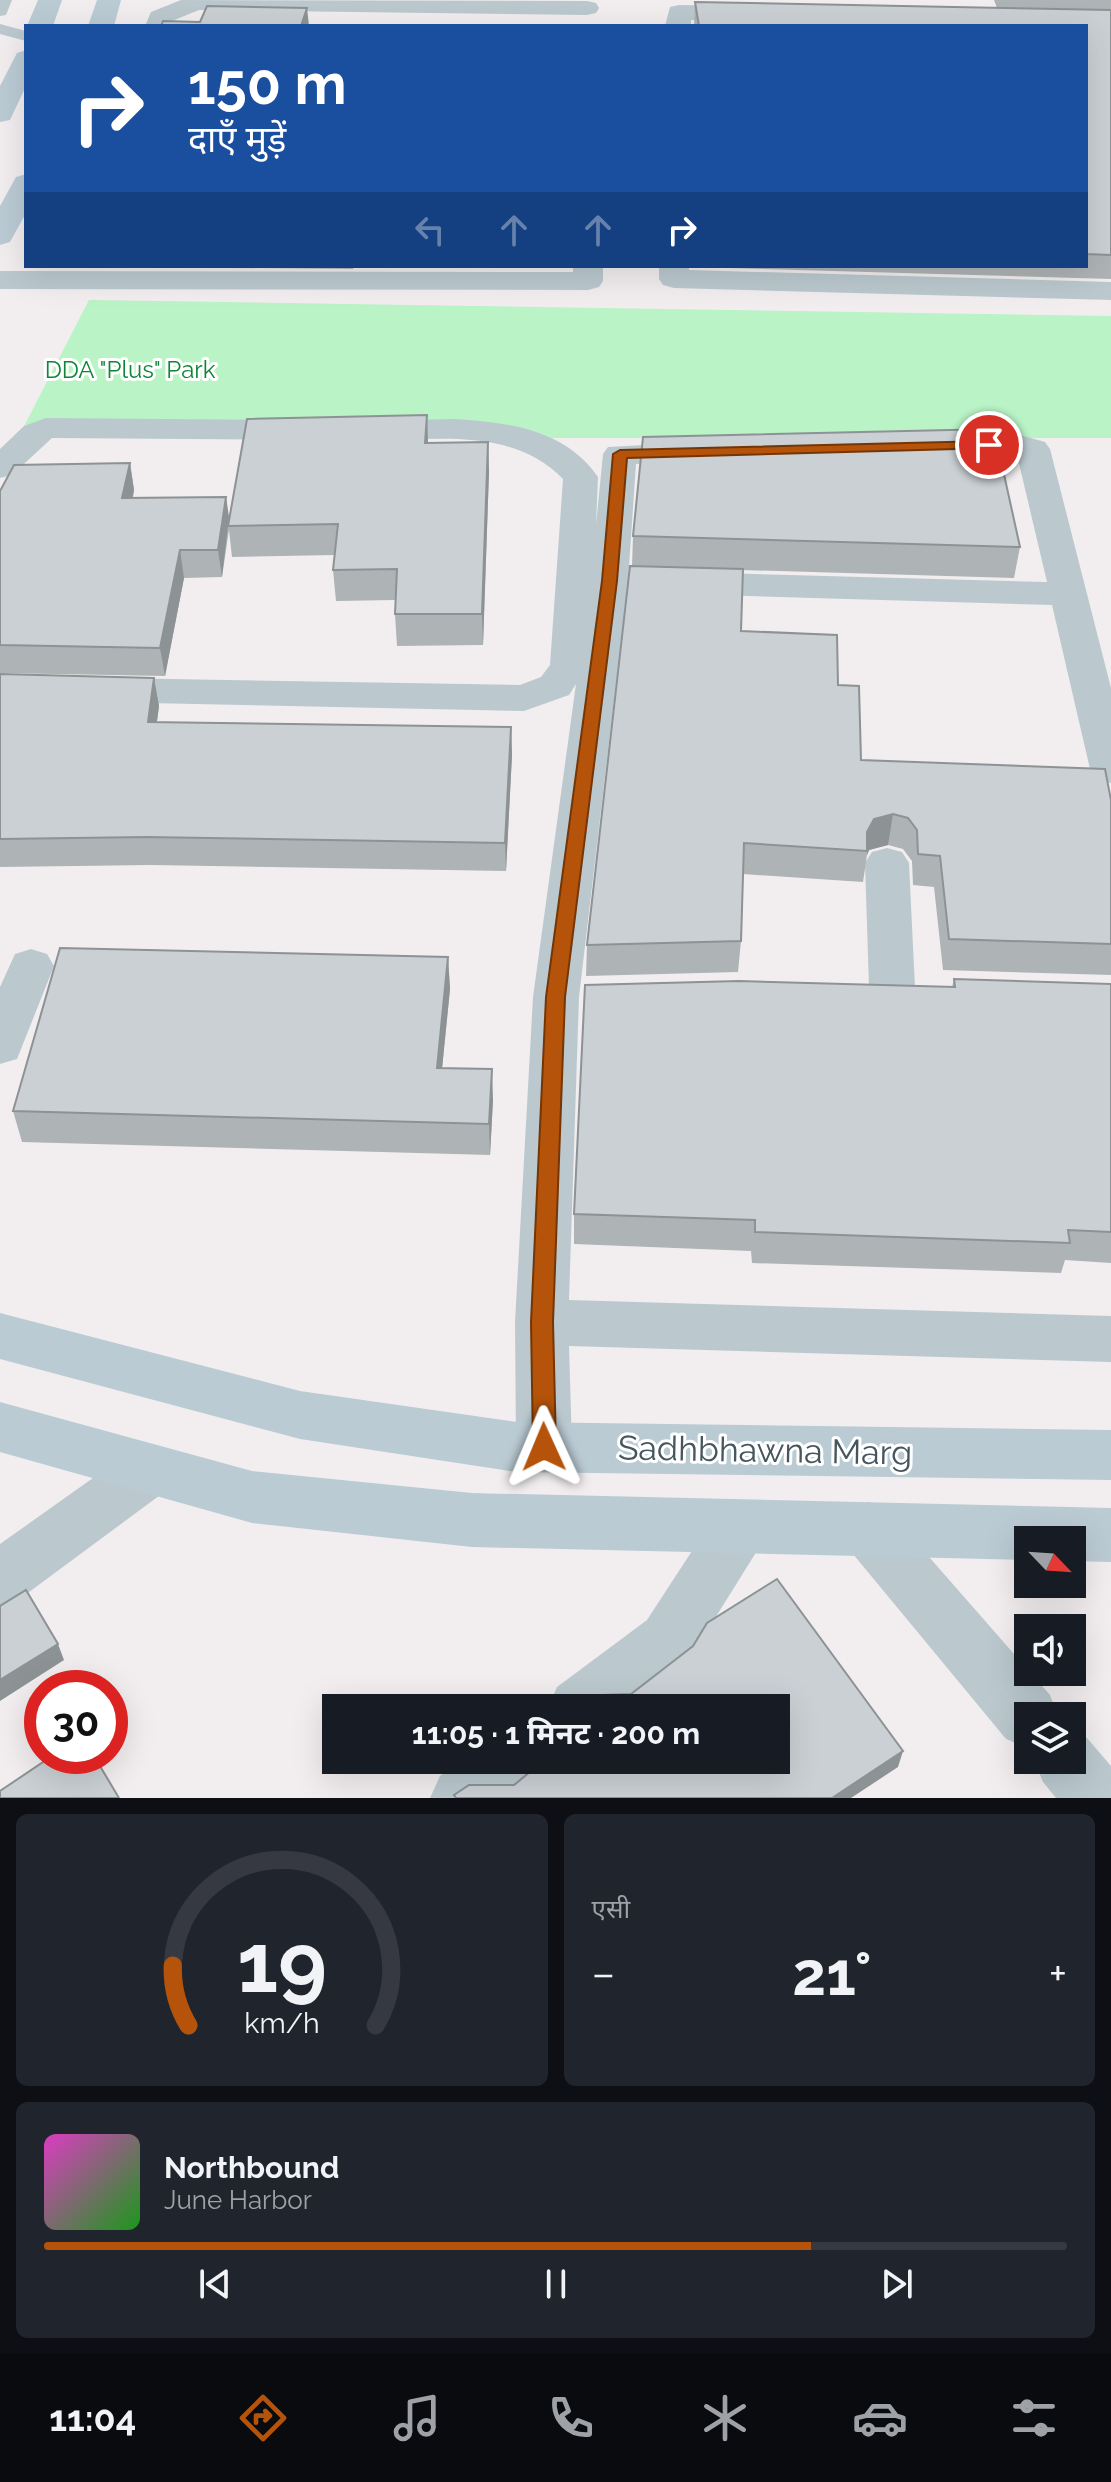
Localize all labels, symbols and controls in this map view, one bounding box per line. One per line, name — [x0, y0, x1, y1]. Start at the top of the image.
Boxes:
text: 150 m — [188, 51, 347, 117]
icon: right — [56, 56, 160, 160]
text: दाएँ मुड़ें — [188, 118, 286, 160]
icon: left — [408, 208, 452, 252]
icon: ahead — [492, 208, 536, 252]
icon: ahead — [576, 208, 620, 252]
icon: right — [660, 208, 704, 252]
park label: DDA "Plus" Park — [45, 355, 216, 384]
pin — [955, 411, 1023, 479]
icon: arrive — [967, 423, 1011, 467]
position arrow — [502, 1405, 586, 1489]
street label: Sadhbhawna Marg — [618, 1427, 912, 1473]
north arrow — [1014, 1526, 1086, 1598]
map controls — [1014, 1526, 1086, 1774]
button: sound — [1014, 1614, 1086, 1686]
speed limit sign: 30 — [24, 1670, 128, 1774]
button: layers — [1014, 1702, 1086, 1774]
text: 11:05 · 1 मिनट · 200 m — [412, 1716, 700, 1751]
text: एसी — [592, 1894, 630, 1924]
text: 19 — [237, 1914, 327, 2011]
text: 21° — [792, 1939, 872, 2009]
text: − — [592, 1948, 615, 1999]
text: + — [1049, 1948, 1067, 1999]
text: km/h — [244, 2006, 319, 2040]
text: Northbound — [164, 2150, 339, 2185]
text: June Harbor — [164, 2185, 312, 2215]
icon: previous — [193, 2262, 237, 2306]
icon: pause — [534, 2262, 578, 2306]
icon: next — [875, 2262, 919, 2306]
icon: directions — [235, 2390, 291, 2446]
icon: music — [389, 2390, 445, 2446]
icon: phone — [543, 2390, 599, 2446]
icon: climate — [697, 2390, 753, 2446]
icon: car — [852, 2390, 908, 2446]
icon: filters — [1006, 2390, 1062, 2446]
text: 11:04 — [49, 2397, 136, 2439]

